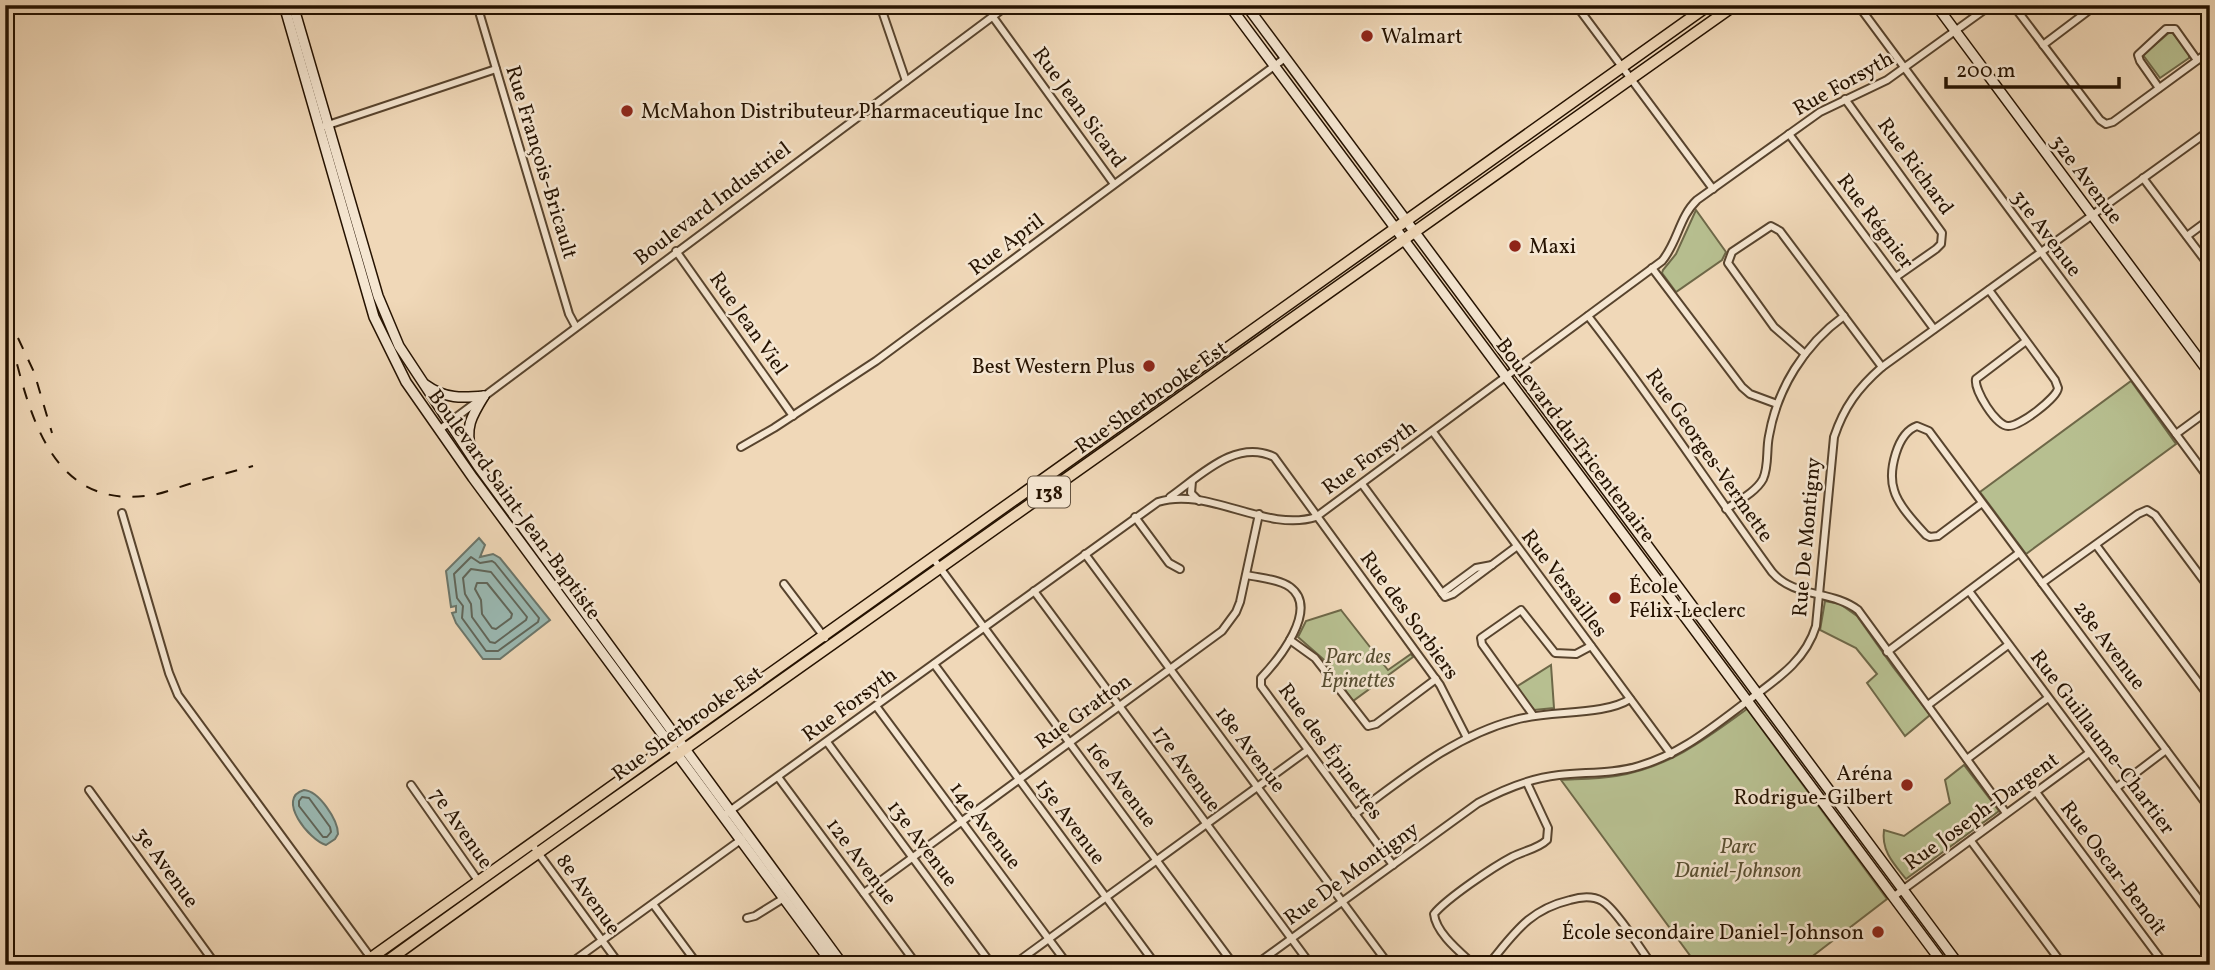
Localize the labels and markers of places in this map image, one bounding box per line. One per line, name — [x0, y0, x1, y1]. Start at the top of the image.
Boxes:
place label: Walmart — [1381, 23, 1463, 52]
marker: Walmart — [1359, 28, 1375, 44]
place label: McMahon Distributeur Pharmaceutique Inc — [641, 98, 1043, 127]
marker: McMahon Distributeur Pharmaceutique Inc — [619, 103, 635, 119]
place label: Maxi — [1529, 233, 1576, 262]
marker: Maxi — [1507, 238, 1523, 254]
place label: Best Western Plus — [972, 353, 1135, 382]
marker: Best Western Plus — [1141, 358, 1157, 374]
place label: École Félix-Leclerc — [1629, 573, 1746, 626]
marker: École Félix-Leclerc — [1607, 590, 1623, 606]
place label: Aréna Rodrigue-Gilbert — [1734, 760, 1893, 813]
marker: Aréna Rodrigue-Gilbert — [1899, 777, 1915, 793]
place label: École secondaire Daniel-Johnson — [1562, 919, 1864, 948]
marker: École secondaire Daniel-Johnson — [1870, 924, 1886, 940]

